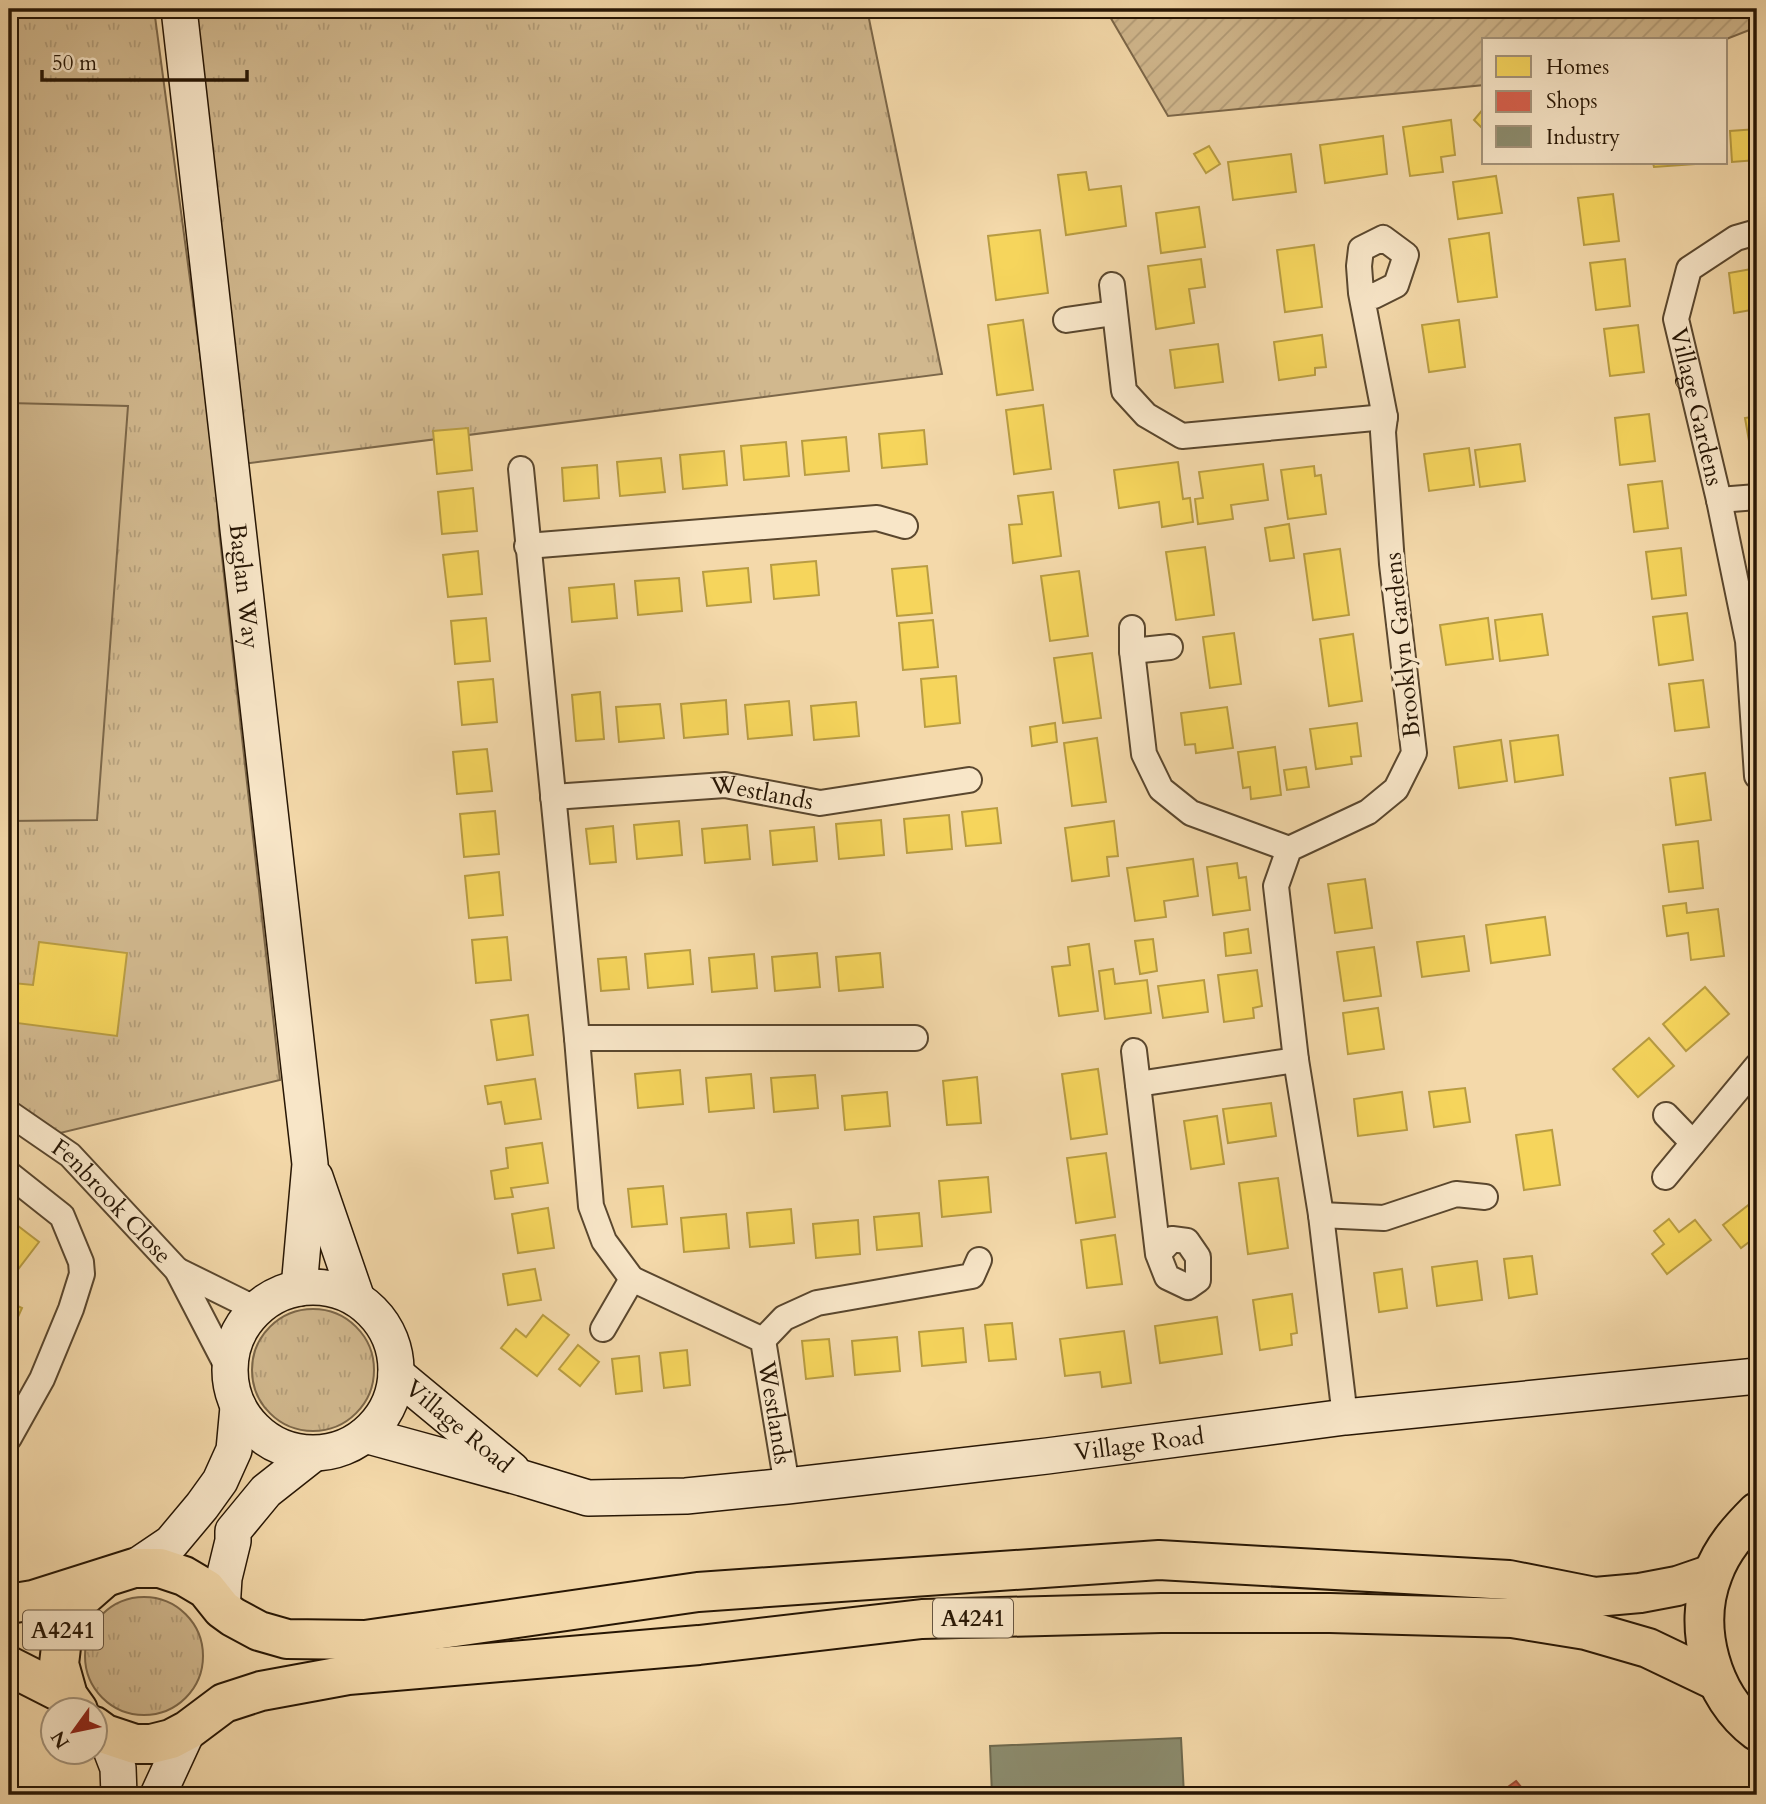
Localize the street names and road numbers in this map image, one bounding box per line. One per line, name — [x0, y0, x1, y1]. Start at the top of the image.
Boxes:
street label: Village Gardens — [1662, 325, 1731, 489]
street label: Baglan Way — [220, 522, 268, 651]
street label: Brooklyn Gardens — [1376, 551, 1429, 739]
street label: Westlands — [709, 768, 816, 818]
street label: Fenbrook Close — [45, 1131, 179, 1271]
street label: Westlands — [750, 1358, 799, 1467]
street label: Village Road — [398, 1372, 520, 1481]
street label: Village Road — [1072, 1420, 1206, 1469]
road number: A4241 — [933, 1598, 1013, 1638]
road number: A4241 — [23, 1610, 103, 1650]

